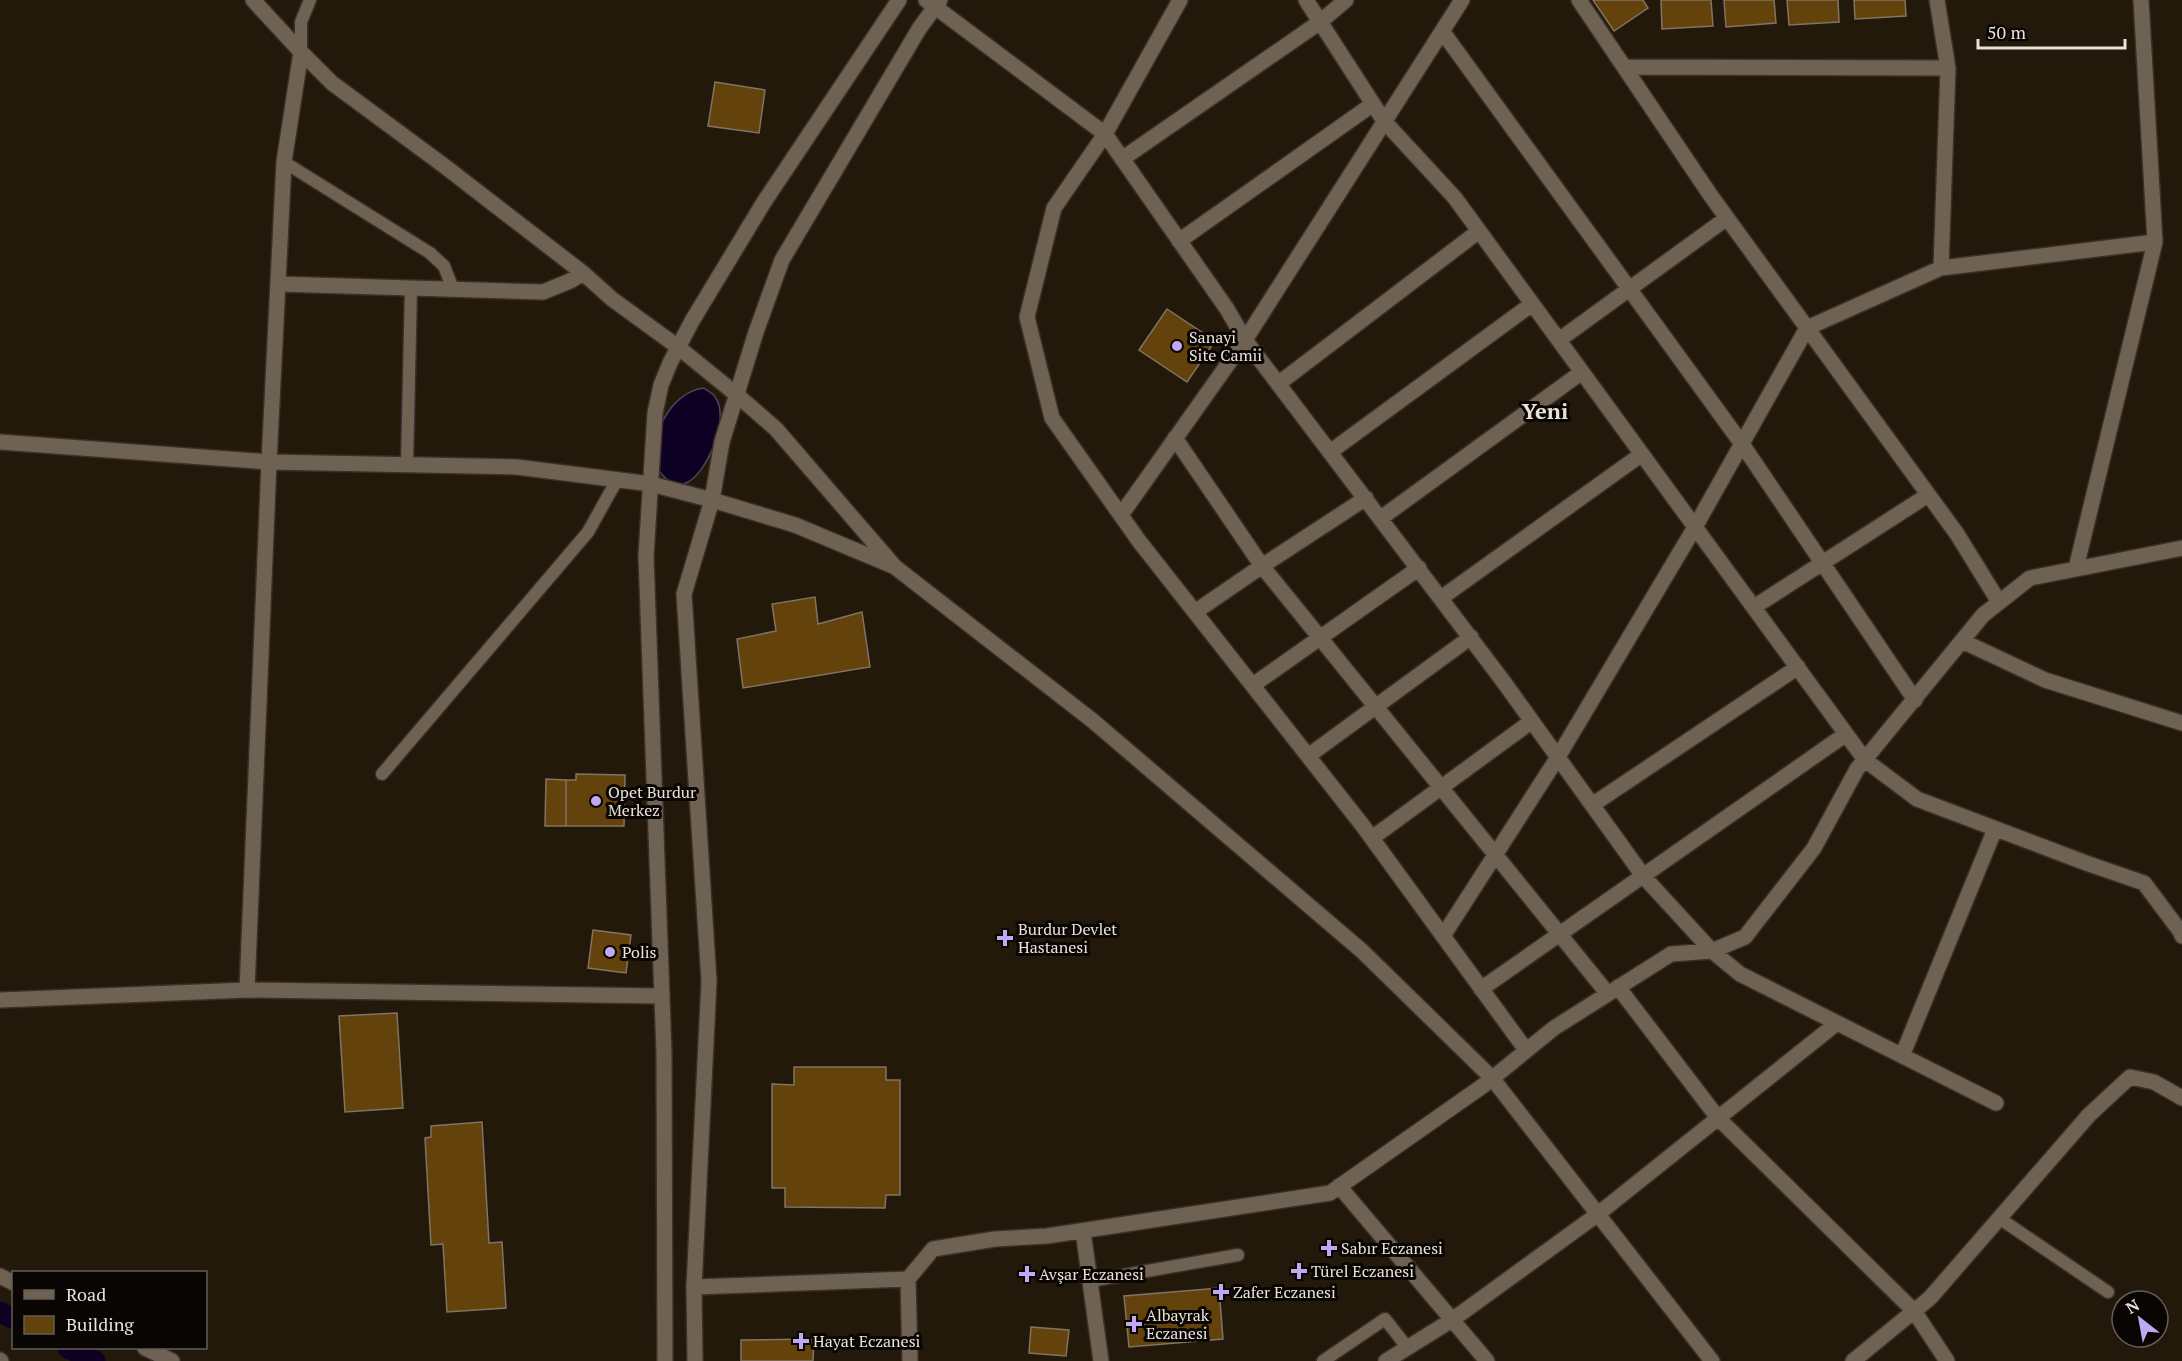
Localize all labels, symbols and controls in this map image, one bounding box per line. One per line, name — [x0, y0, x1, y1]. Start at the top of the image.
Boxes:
scale bar — [1978, 12, 2125, 50]
text: 50 m — [1987, 20, 2027, 44]
place label: Sanayi Site Camii — [1189, 326, 1262, 366]
marker: Sanayi Site Camii — [1170, 339, 1184, 353]
district label: Yeni — [1522, 396, 1568, 425]
place label: Opet Burdur Merkez — [608, 781, 697, 821]
marker: Opet Burdur Merkez — [589, 794, 603, 808]
place label: Burdur Devlet Hastanesi — [1018, 918, 1117, 958]
marker: Burdur Devlet Hastanesi — [996, 929, 1014, 947]
place label: Polis — [622, 941, 657, 963]
marker: Polis — [603, 945, 617, 959]
place label: Sabır Eczanesi — [1341, 1237, 1443, 1259]
marker: Sabır Eczanesi — [1322, 1241, 1336, 1255]
place label: Türel Eczanesi — [1311, 1260, 1414, 1282]
place label: Avşar Eczanesi — [1039, 1263, 1144, 1285]
marker: Türel Eczanesi — [1292, 1264, 1306, 1278]
marker: Avşar Eczanesi — [1020, 1267, 1034, 1281]
legend — [12, 1271, 207, 1349]
place label: Zafer Eczanesi — [1233, 1281, 1336, 1303]
text: Road — [66, 1282, 106, 1306]
marker: Zafer Eczanesi — [1214, 1285, 1228, 1299]
north arrow — [2110, 1289, 2170, 1349]
text: N — [2121, 1294, 2143, 1319]
place label: Albayrak Eczanesi — [1146, 1304, 1210, 1344]
text: Building — [66, 1312, 134, 1336]
marker: Albayrak Eczanesi — [1127, 1317, 1141, 1331]
place label: Hayat Eczanesi — [813, 1330, 921, 1352]
marker: Hayat Eczanesi — [794, 1334, 808, 1348]

